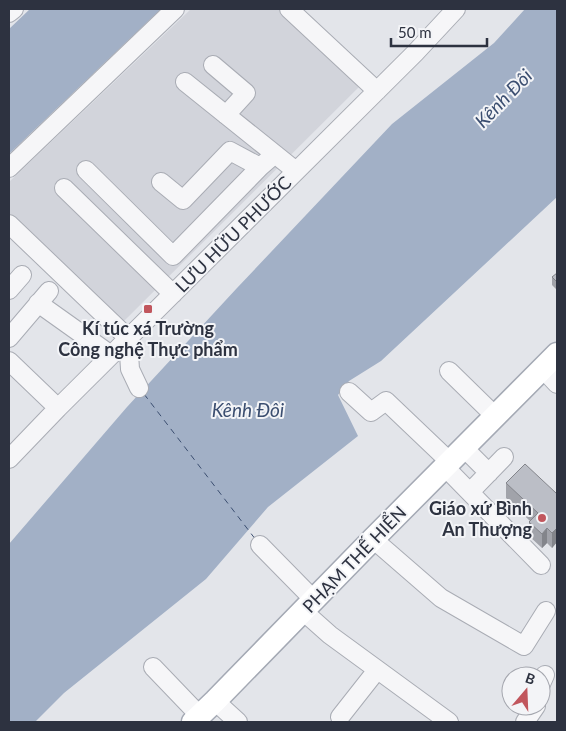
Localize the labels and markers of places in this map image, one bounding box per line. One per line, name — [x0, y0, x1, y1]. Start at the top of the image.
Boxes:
marker: Kí túc xá Trường Công nghệ Thực phẩm — [142, 303, 154, 315]
place label: Kí túc xá Trường Công nghệ Thực phẩm — [58, 317, 238, 360]
place label: Giáo xứ Bình An Thượng — [429, 497, 532, 540]
marker: Giáo xứ Bình An Thượng — [536, 512, 548, 524]

